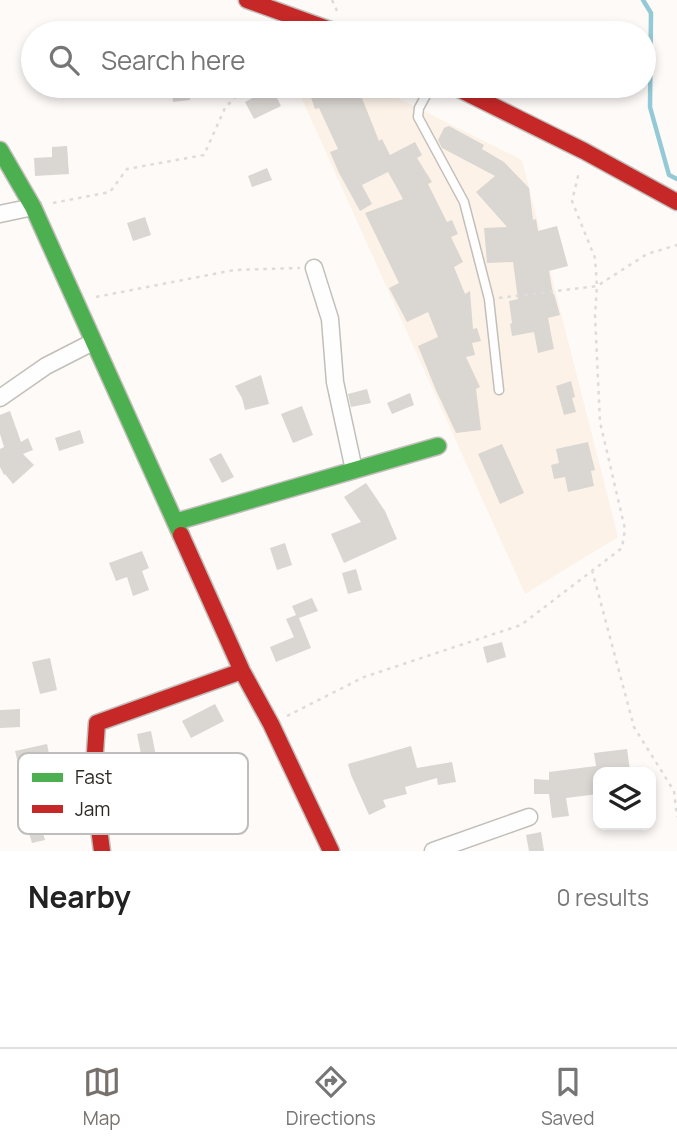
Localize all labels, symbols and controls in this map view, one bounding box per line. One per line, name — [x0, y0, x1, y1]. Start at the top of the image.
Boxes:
search box — [21, 21, 656, 98]
icon: search — [45, 41, 83, 79]
text: Search here — [101, 42, 246, 78]
legend — [18, 753, 248, 834]
text: Fast — [75, 764, 112, 790]
map controls — [593, 767, 656, 830]
button: layers — [593, 767, 656, 830]
text: Jam — [75, 796, 110, 822]
text: Nearby — [28, 876, 131, 917]
text: 0 results — [556, 881, 649, 913]
tab: Map — [83, 1063, 121, 1131]
tab: Directions — [286, 1063, 376, 1131]
tab: Saved — [541, 1063, 594, 1131]

